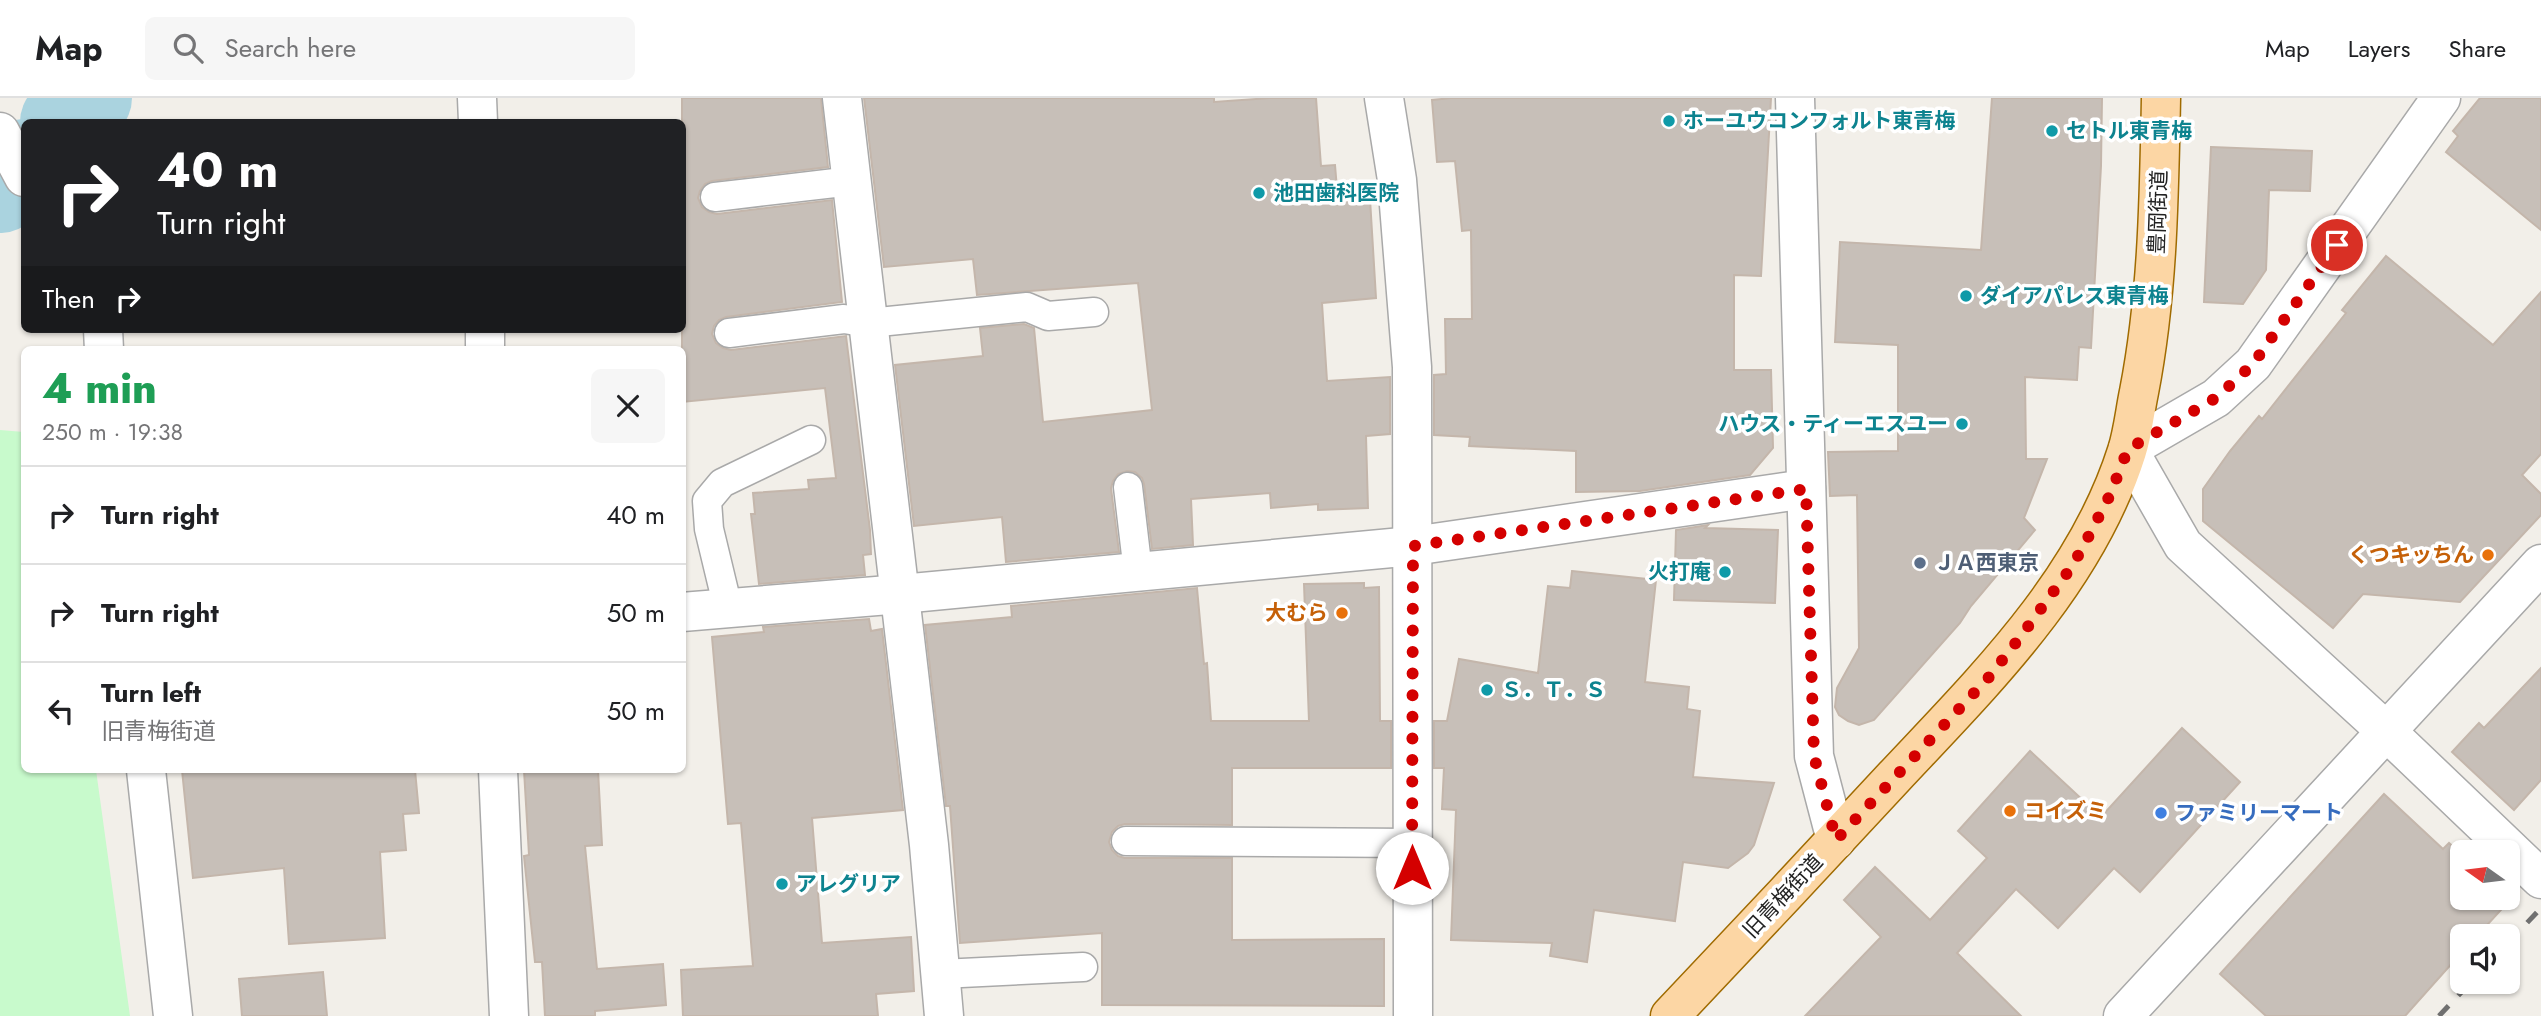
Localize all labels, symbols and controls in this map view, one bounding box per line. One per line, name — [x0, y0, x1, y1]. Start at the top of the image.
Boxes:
search box — [145, 17, 635, 80]
text: Map — [35, 25, 103, 72]
icon: search — [169, 29, 207, 67]
text: Search here — [225, 29, 356, 67]
text: Map — [2265, 31, 2310, 66]
text: Layers — [2348, 31, 2410, 66]
text: Share — [2448, 31, 2506, 66]
place label: ホーユウコンフォルト東青梅 — [1683, 106, 1955, 136]
marker: ホーユウコンフォルト東青梅 — [1661, 113, 1677, 129]
place label: セトル東青梅 — [2066, 116, 2192, 146]
marker: セトル東青梅 — [2044, 123, 2060, 139]
text: 40 m — [157, 135, 279, 205]
icon: right — [42, 147, 133, 238]
street label: 豊岡街道 — [2142, 170, 2174, 254]
place label: 池田歯科医院 — [1273, 178, 1399, 208]
marker: 池田歯科医院 — [1251, 185, 1267, 201]
text: Turn right — [157, 200, 286, 246]
pin — [2307, 215, 2367, 275]
icon: arrive — [2318, 226, 2356, 264]
text: Then — [42, 280, 95, 318]
icon: right — [109, 280, 147, 318]
place label: ダイアパレス東青梅 — [1980, 281, 2169, 311]
marker: ダイアパレス東青梅 — [1958, 288, 1974, 304]
text: 4 min — [42, 358, 157, 419]
button: close — [591, 369, 665, 443]
place label: ハウス・ティーエスユー — [1718, 409, 1948, 439]
text: 250 m · 19:38 — [42, 415, 183, 449]
marker: ハウス・ティーエスユー — [1954, 416, 1970, 432]
icon: right — [42, 496, 80, 534]
text: Turn right — [101, 496, 219, 534]
text: 40 m — [606, 496, 665, 534]
place label: くつキッちん — [2348, 540, 2474, 570]
marker: くつキッちん — [2480, 547, 2496, 563]
place label: ＪＡ西東京 — [1934, 548, 2039, 578]
marker: ＪＡ西東京 — [1912, 555, 1928, 571]
place label: 火打庵 — [1648, 557, 1711, 587]
marker: 火打庵 — [1717, 564, 1733, 580]
icon: right — [42, 594, 80, 632]
text: Turn right — [101, 594, 219, 632]
text: 50 m — [607, 594, 665, 632]
place label: 大むら — [1265, 598, 1328, 628]
marker: 大むら — [1334, 605, 1350, 621]
text: Turn left — [101, 674, 201, 712]
place label: Ｓ．Ｔ．Ｓ — [1501, 675, 1606, 705]
marker: Ｓ．Ｔ．Ｓ — [1479, 682, 1495, 698]
icon: left — [42, 692, 80, 730]
text: 50 m — [607, 692, 665, 730]
text: 旧青梅街道 — [101, 714, 216, 748]
place label: コイズミ — [2024, 796, 2107, 826]
place label: ファミリーマート — [2175, 798, 2343, 828]
marker: コイズミ — [2002, 803, 2018, 819]
marker: ファミリーマート — [2153, 805, 2169, 821]
position arrow — [1375, 831, 1449, 905]
north arrow — [2450, 840, 2520, 910]
map controls — [2450, 840, 2520, 994]
street label: 旧青梅街道 — [1736, 847, 1830, 945]
place label: アレグリア — [796, 869, 901, 899]
marker: アレグリア — [774, 876, 790, 892]
button: sound — [2450, 924, 2520, 994]

